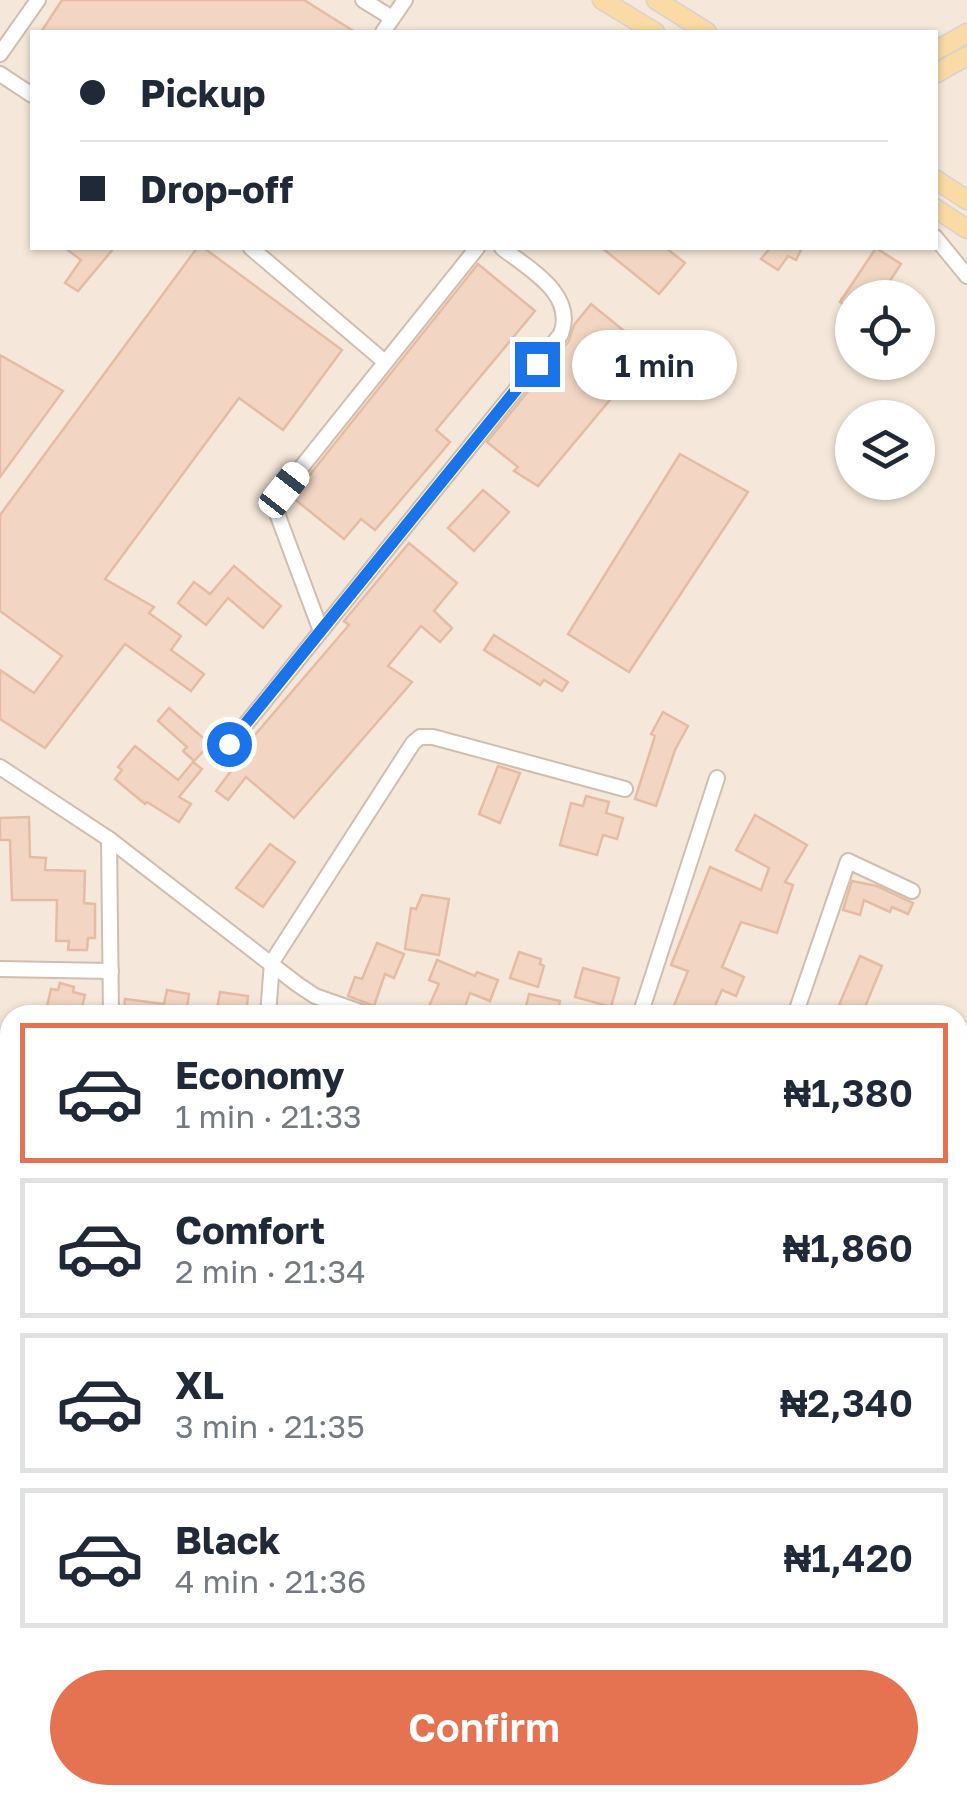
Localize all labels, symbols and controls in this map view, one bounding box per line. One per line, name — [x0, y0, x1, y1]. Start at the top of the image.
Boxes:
text: Pickup — [140, 70, 266, 115]
text: Drop-off — [140, 166, 293, 211]
map controls — [835, 280, 935, 500]
button: locate — [835, 280, 935, 380]
callout: 1 min — [572, 329, 737, 399]
route end — [515, 342, 560, 387]
text: 1 min — [614, 346, 695, 384]
button: layers — [835, 400, 935, 500]
car — [254, 457, 314, 523]
route start — [207, 722, 252, 767]
icon: car — [55, 1048, 145, 1138]
text: Economy — [175, 1052, 344, 1097]
text: ₦1,380 — [783, 1070, 913, 1115]
text: 1 min · 21:33 — [175, 1097, 362, 1135]
icon: car — [55, 1203, 145, 1293]
text: Comfort — [175, 1207, 325, 1252]
text: ₦1,860 — [783, 1225, 913, 1270]
text: 2 min · 21:34 — [175, 1252, 366, 1290]
icon: car — [55, 1358, 145, 1448]
text: XL — [175, 1362, 224, 1407]
text: ₦2,340 — [780, 1380, 913, 1425]
text: 3 min · 21:35 — [175, 1407, 365, 1445]
icon: car — [55, 1513, 145, 1603]
text: Black — [175, 1517, 280, 1562]
text: ₦1,420 — [784, 1535, 913, 1580]
text: 4 min · 21:36 — [175, 1562, 366, 1600]
button: Confirm — [50, 1670, 918, 1785]

